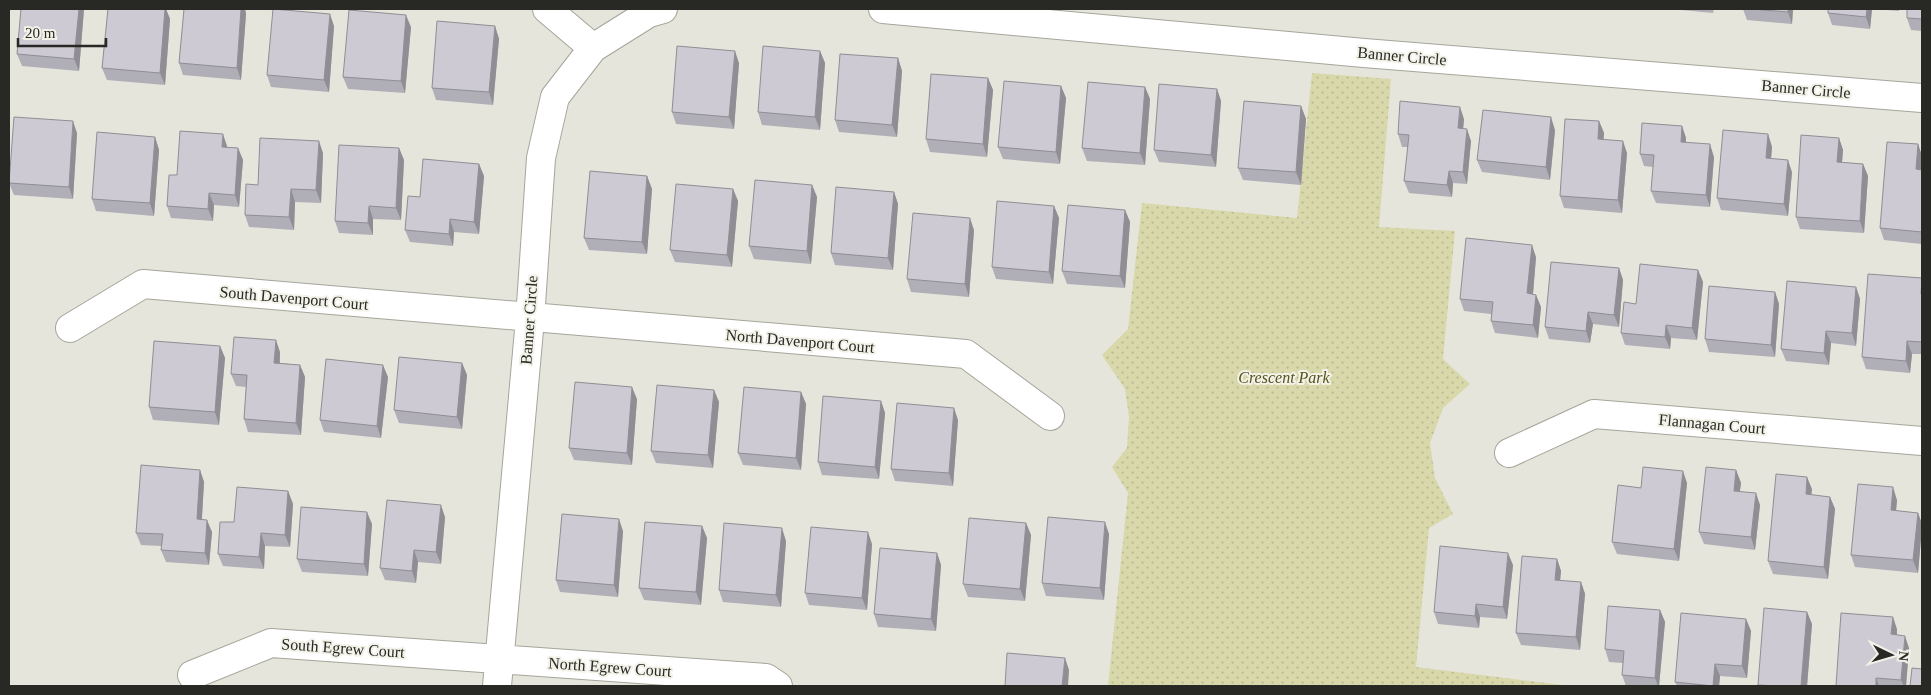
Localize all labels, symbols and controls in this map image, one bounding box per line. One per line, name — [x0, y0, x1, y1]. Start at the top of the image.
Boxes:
scale bar — [18, 15, 105, 47]
text: 20 m — [25, 25, 56, 41]
street label: Banner Circle — [1357, 44, 1447, 68]
street label: Banner Circle — [1761, 77, 1851, 101]
street label: Banner Circle — [517, 275, 541, 365]
street label: South Davenport Court — [219, 283, 370, 314]
street label: North Davenport Court — [725, 326, 876, 357]
park label: Crescent Park — [1238, 369, 1331, 386]
street label: Flannagan Court — [1658, 411, 1767, 438]
north arrow — [1866, 630, 1916, 680]
street label: South Egrew Court — [281, 635, 406, 662]
text: N — [1896, 650, 1911, 662]
street label: North Egrew Court — [548, 654, 673, 681]

